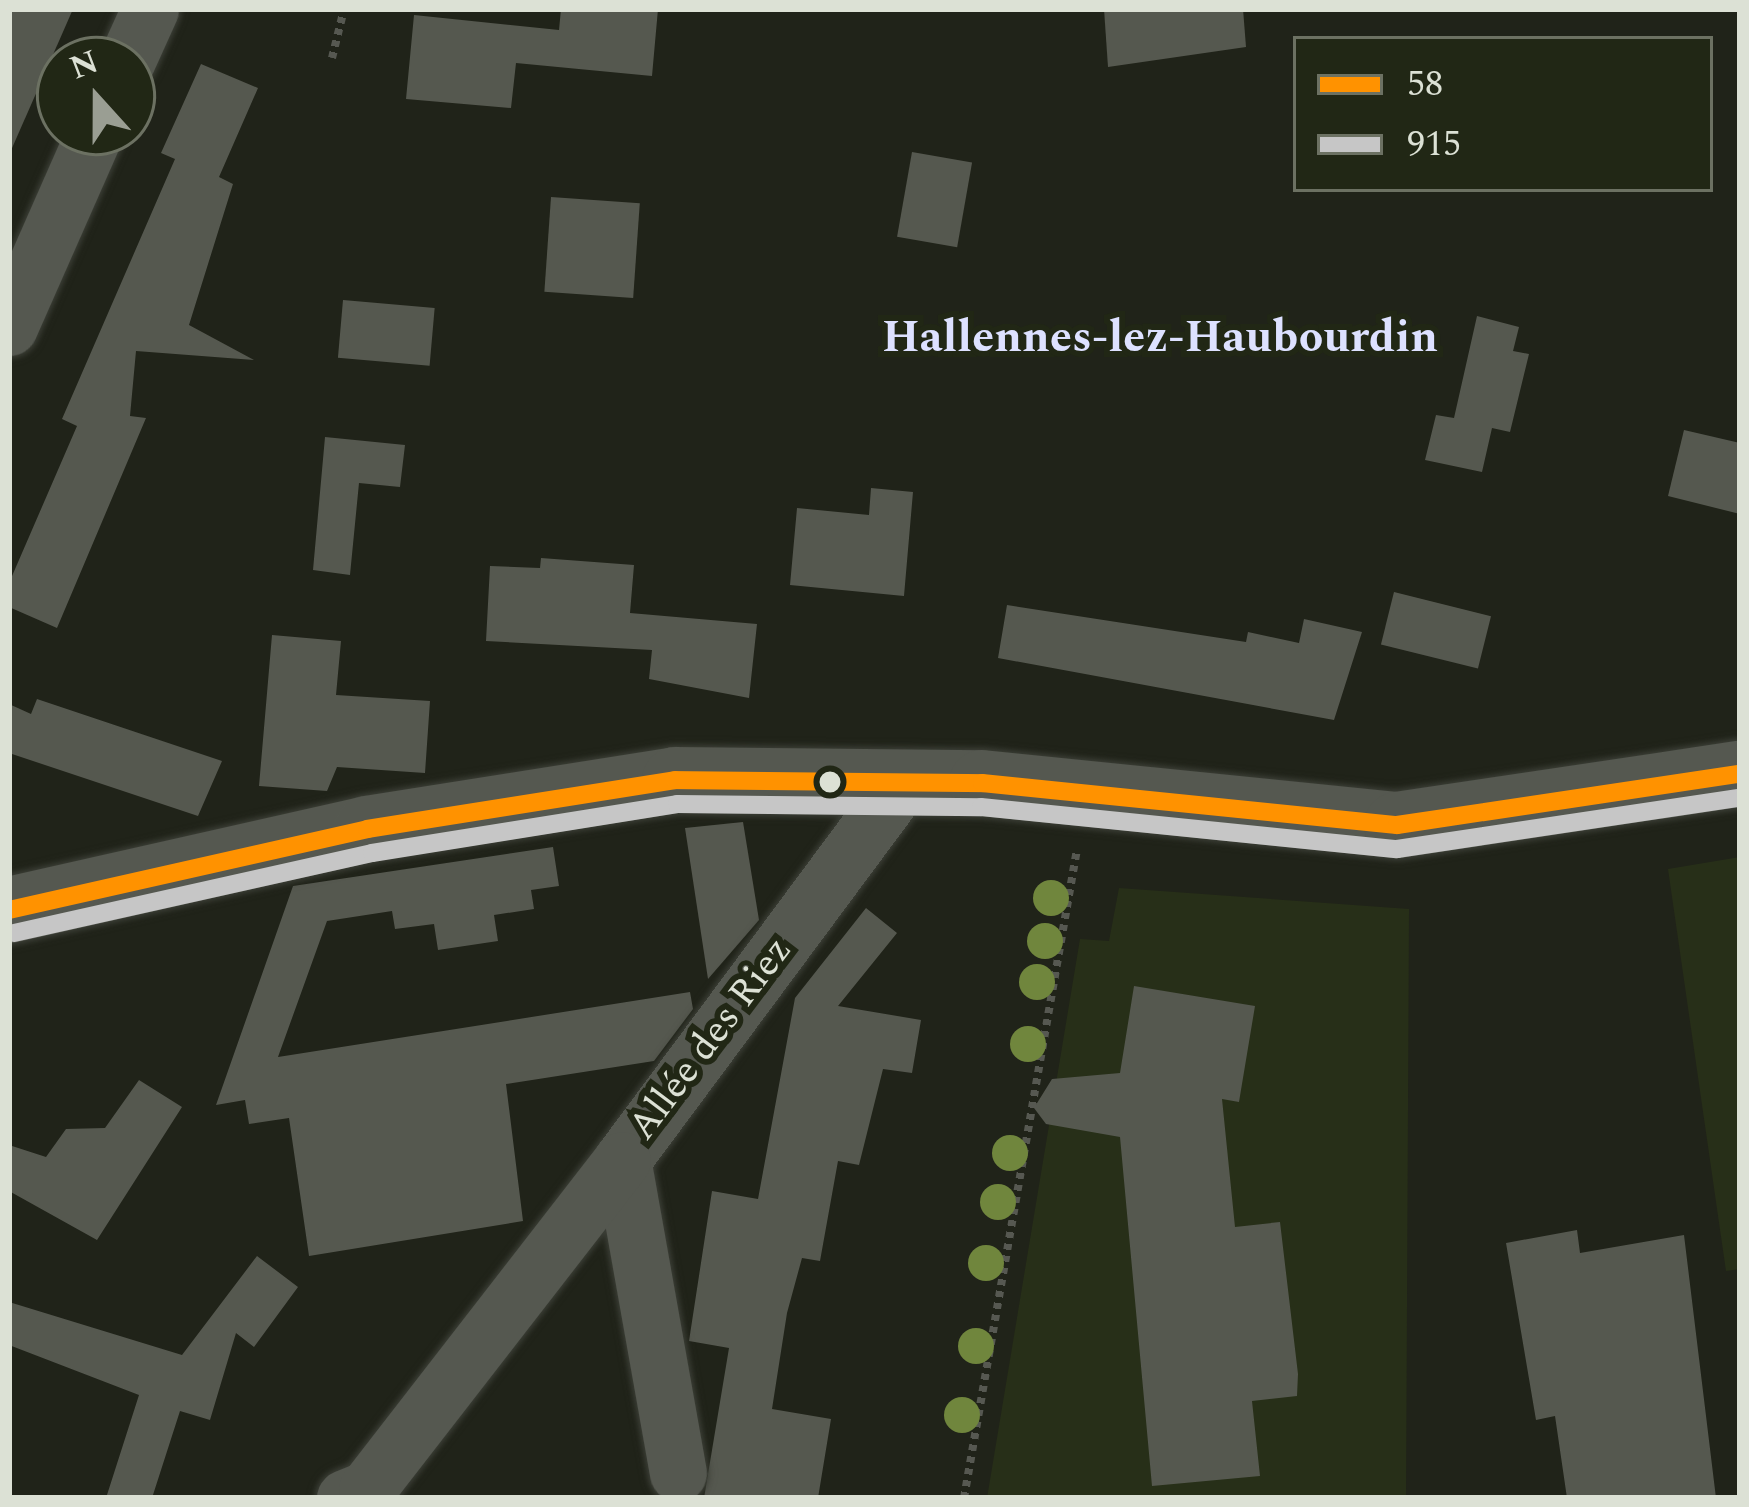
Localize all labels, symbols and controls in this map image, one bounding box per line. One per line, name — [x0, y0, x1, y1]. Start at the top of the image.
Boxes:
north arrow — [36, 36, 156, 156]
legend — [1293, 36, 1713, 192]
text: N — [63, 37, 106, 93]
text: 58 — [1407, 57, 1443, 112]
text: 915 — [1407, 117, 1461, 172]
district label: Hallennes-lez-Haubourdin — [882, 311, 1438, 365]
unlabelled marker — [819, 771, 841, 793]
street label: Allée des Riez — [619, 928, 803, 1150]

